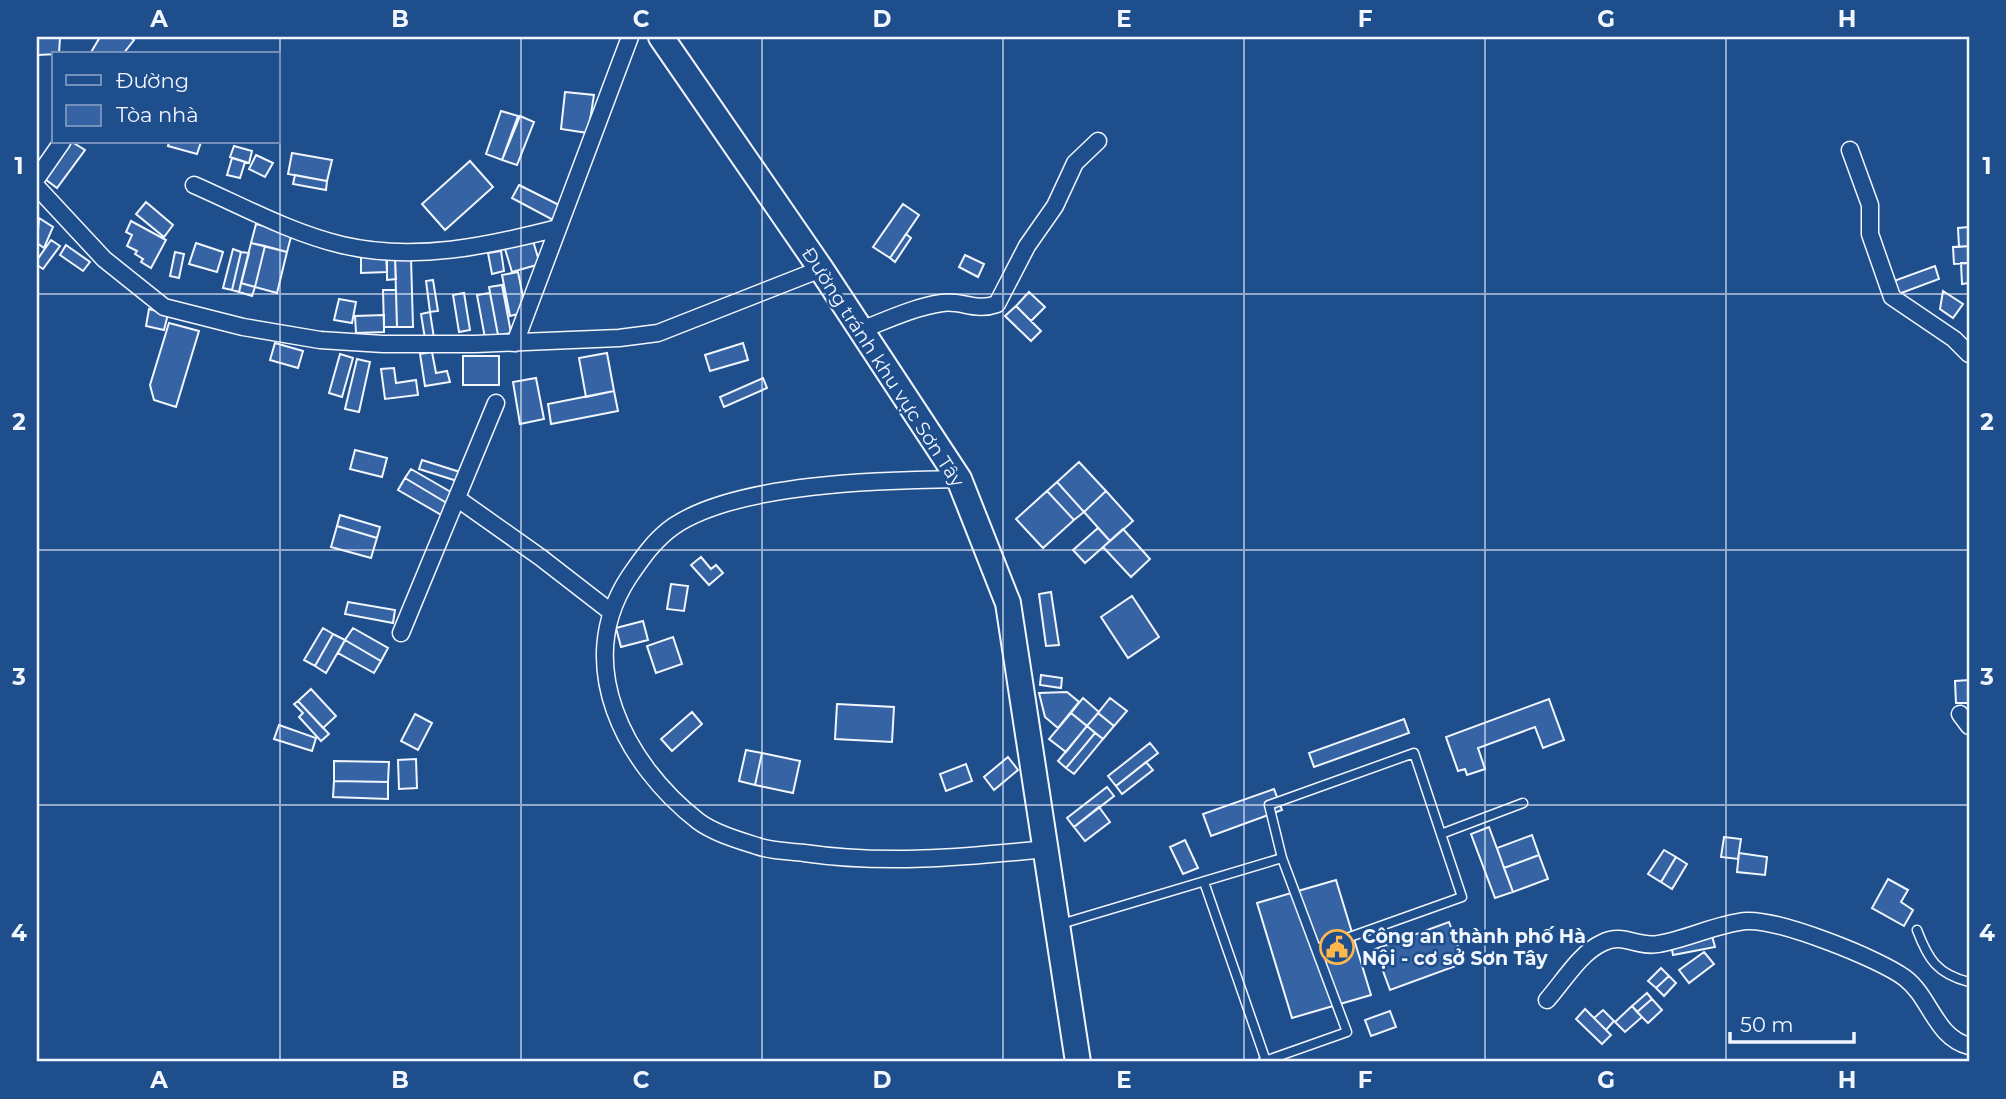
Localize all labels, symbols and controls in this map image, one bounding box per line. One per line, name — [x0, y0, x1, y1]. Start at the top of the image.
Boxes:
text: A — [149, 5, 168, 33]
text: B — [391, 5, 409, 33]
text: C — [633, 5, 650, 33]
text: D — [873, 5, 892, 33]
text: E — [1116, 5, 1132, 33]
text: F — [1358, 5, 1373, 33]
text: G — [1597, 5, 1615, 33]
text: H — [1838, 5, 1856, 33]
legend — [52, 52, 280, 144]
text: Đường — [116, 68, 189, 93]
text: Tòa nhà — [116, 102, 199, 127]
text: 1 — [14, 152, 24, 180]
text: 1 — [1982, 152, 1992, 180]
street label: Đường tránh khu vực Sơn Tây — [797, 243, 969, 492]
text: 2 — [12, 408, 26, 436]
text: 2 — [1980, 408, 1994, 436]
text: 3 — [11, 663, 26, 691]
text: 3 — [1979, 663, 1994, 691]
text: 4 — [11, 919, 27, 947]
text: 4 — [1979, 919, 1995, 947]
place label: Công an thành phố Hà Nội - cơ sở Sơn Tây — [1362, 925, 1586, 970]
public building icon: Công an thành phố Hà Nội - cơ sở Sơn Tây — [1318, 928, 1356, 966]
scale bar — [1730, 1001, 1854, 1045]
text: 50 m — [1740, 1012, 1794, 1037]
text: A — [149, 1066, 168, 1094]
text: B — [391, 1066, 409, 1094]
text: C — [633, 1066, 650, 1094]
text: D — [873, 1066, 892, 1094]
text: E — [1116, 1066, 1132, 1094]
text: F — [1358, 1066, 1373, 1094]
text: G — [1597, 1066, 1615, 1094]
text: H — [1838, 1066, 1856, 1094]

